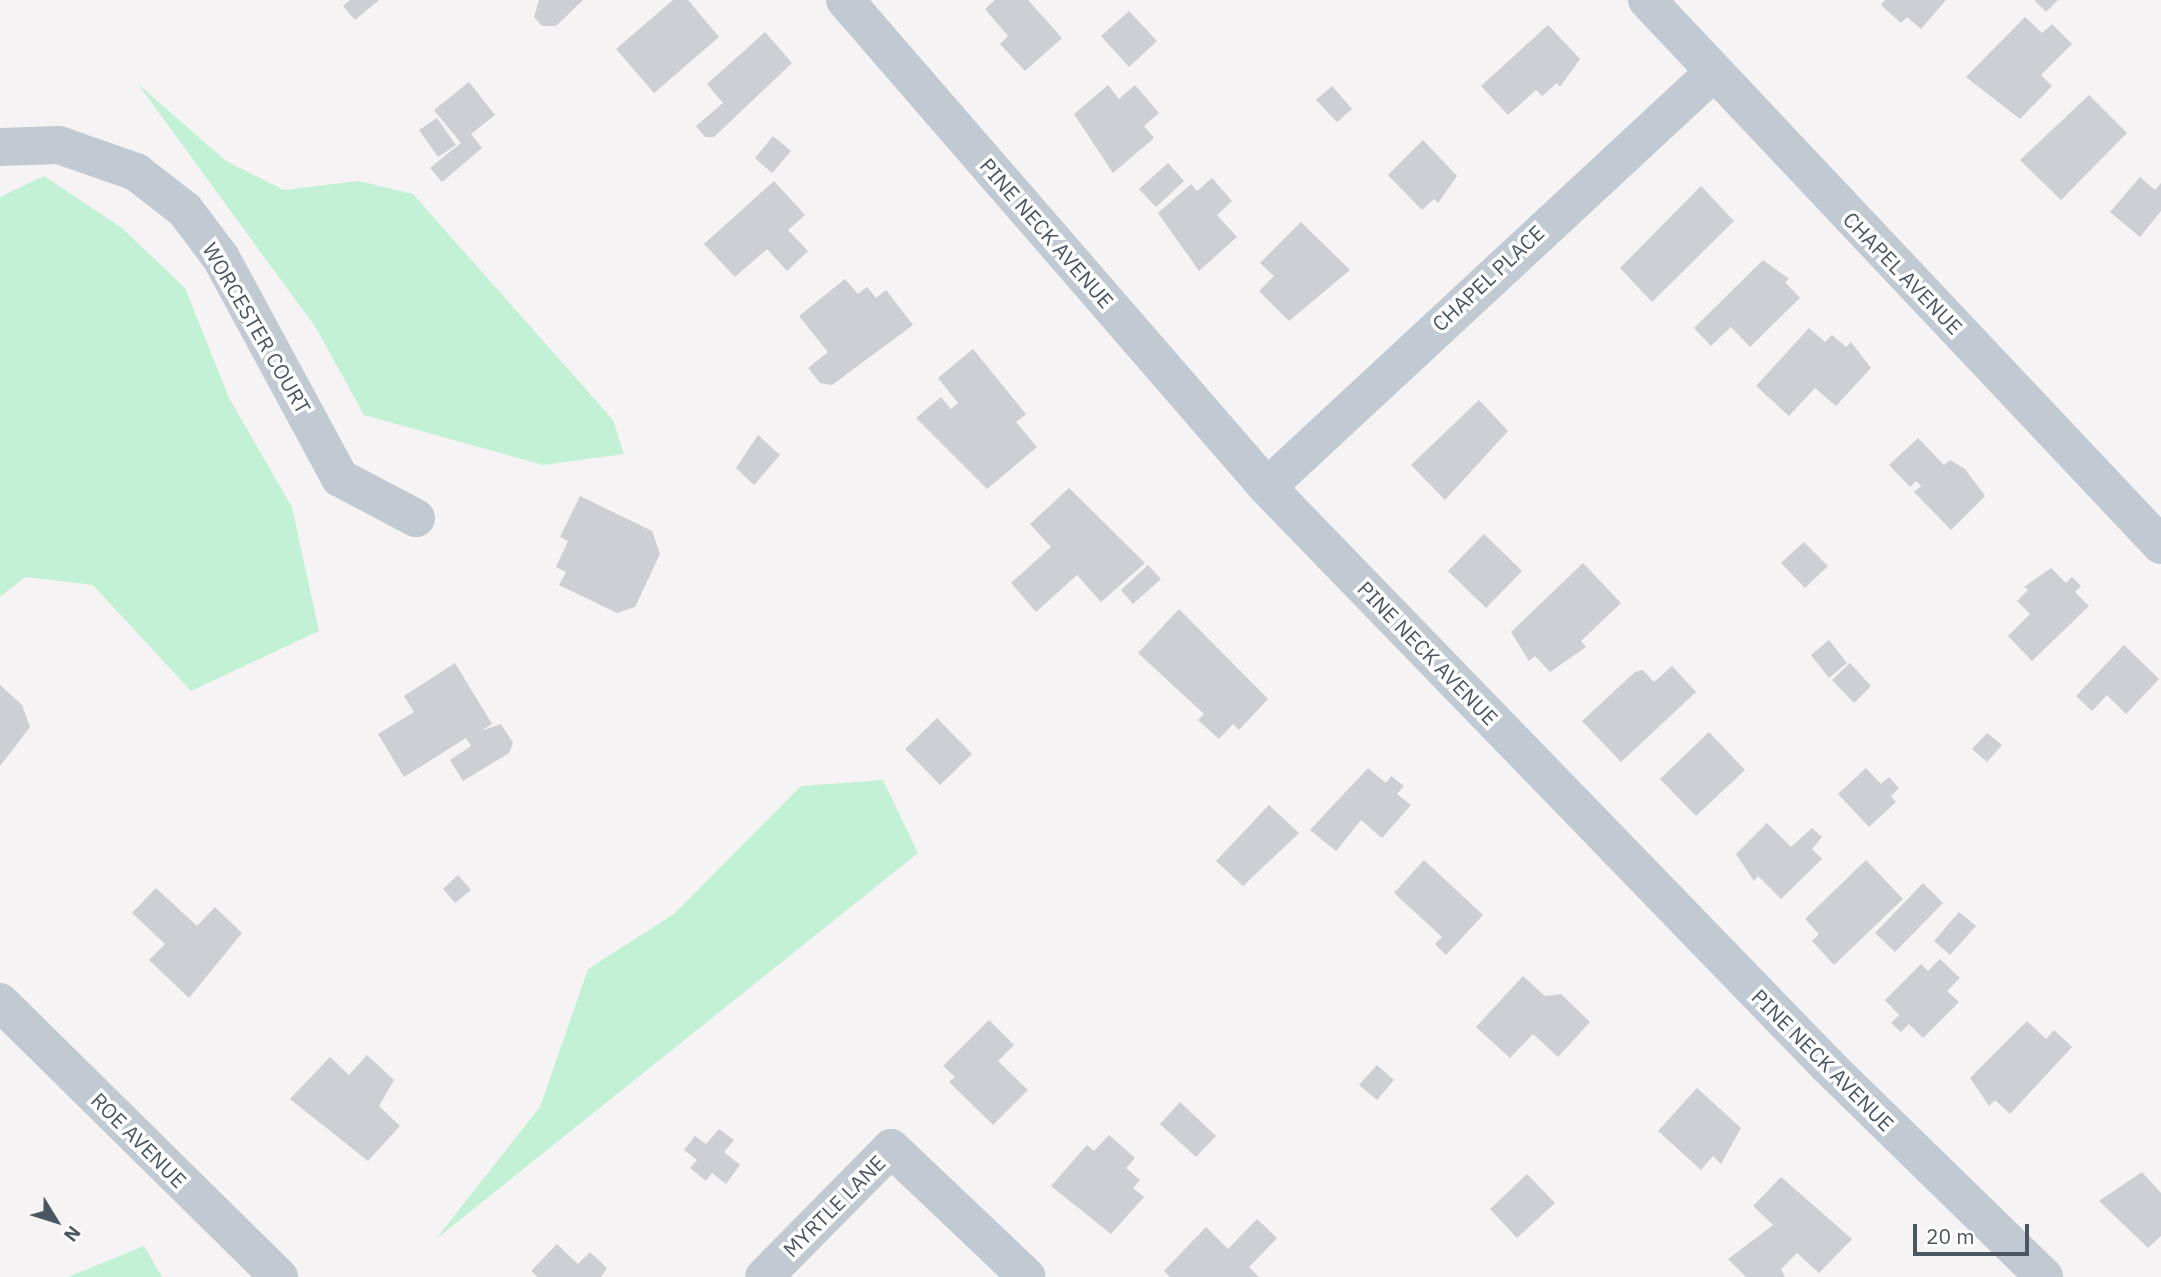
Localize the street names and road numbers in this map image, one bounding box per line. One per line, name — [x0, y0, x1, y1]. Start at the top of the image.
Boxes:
street label: PINE NECK AVENUE — [975, 153, 1119, 313]
street label: CHAPEL AVENUE — [1838, 206, 1968, 340]
street label: CHAPEL PLACE — [1427, 220, 1549, 336]
street label: WORCESTER COURT — [198, 238, 316, 418]
street label: PINE NECK AVENUE — [1353, 576, 1503, 730]
street label: PINE NECK AVENUE — [1747, 984, 1899, 1136]
street label: ROE AVENUE — [86, 1087, 192, 1193]
street label: MYRTLE LANE — [778, 1150, 890, 1262]

